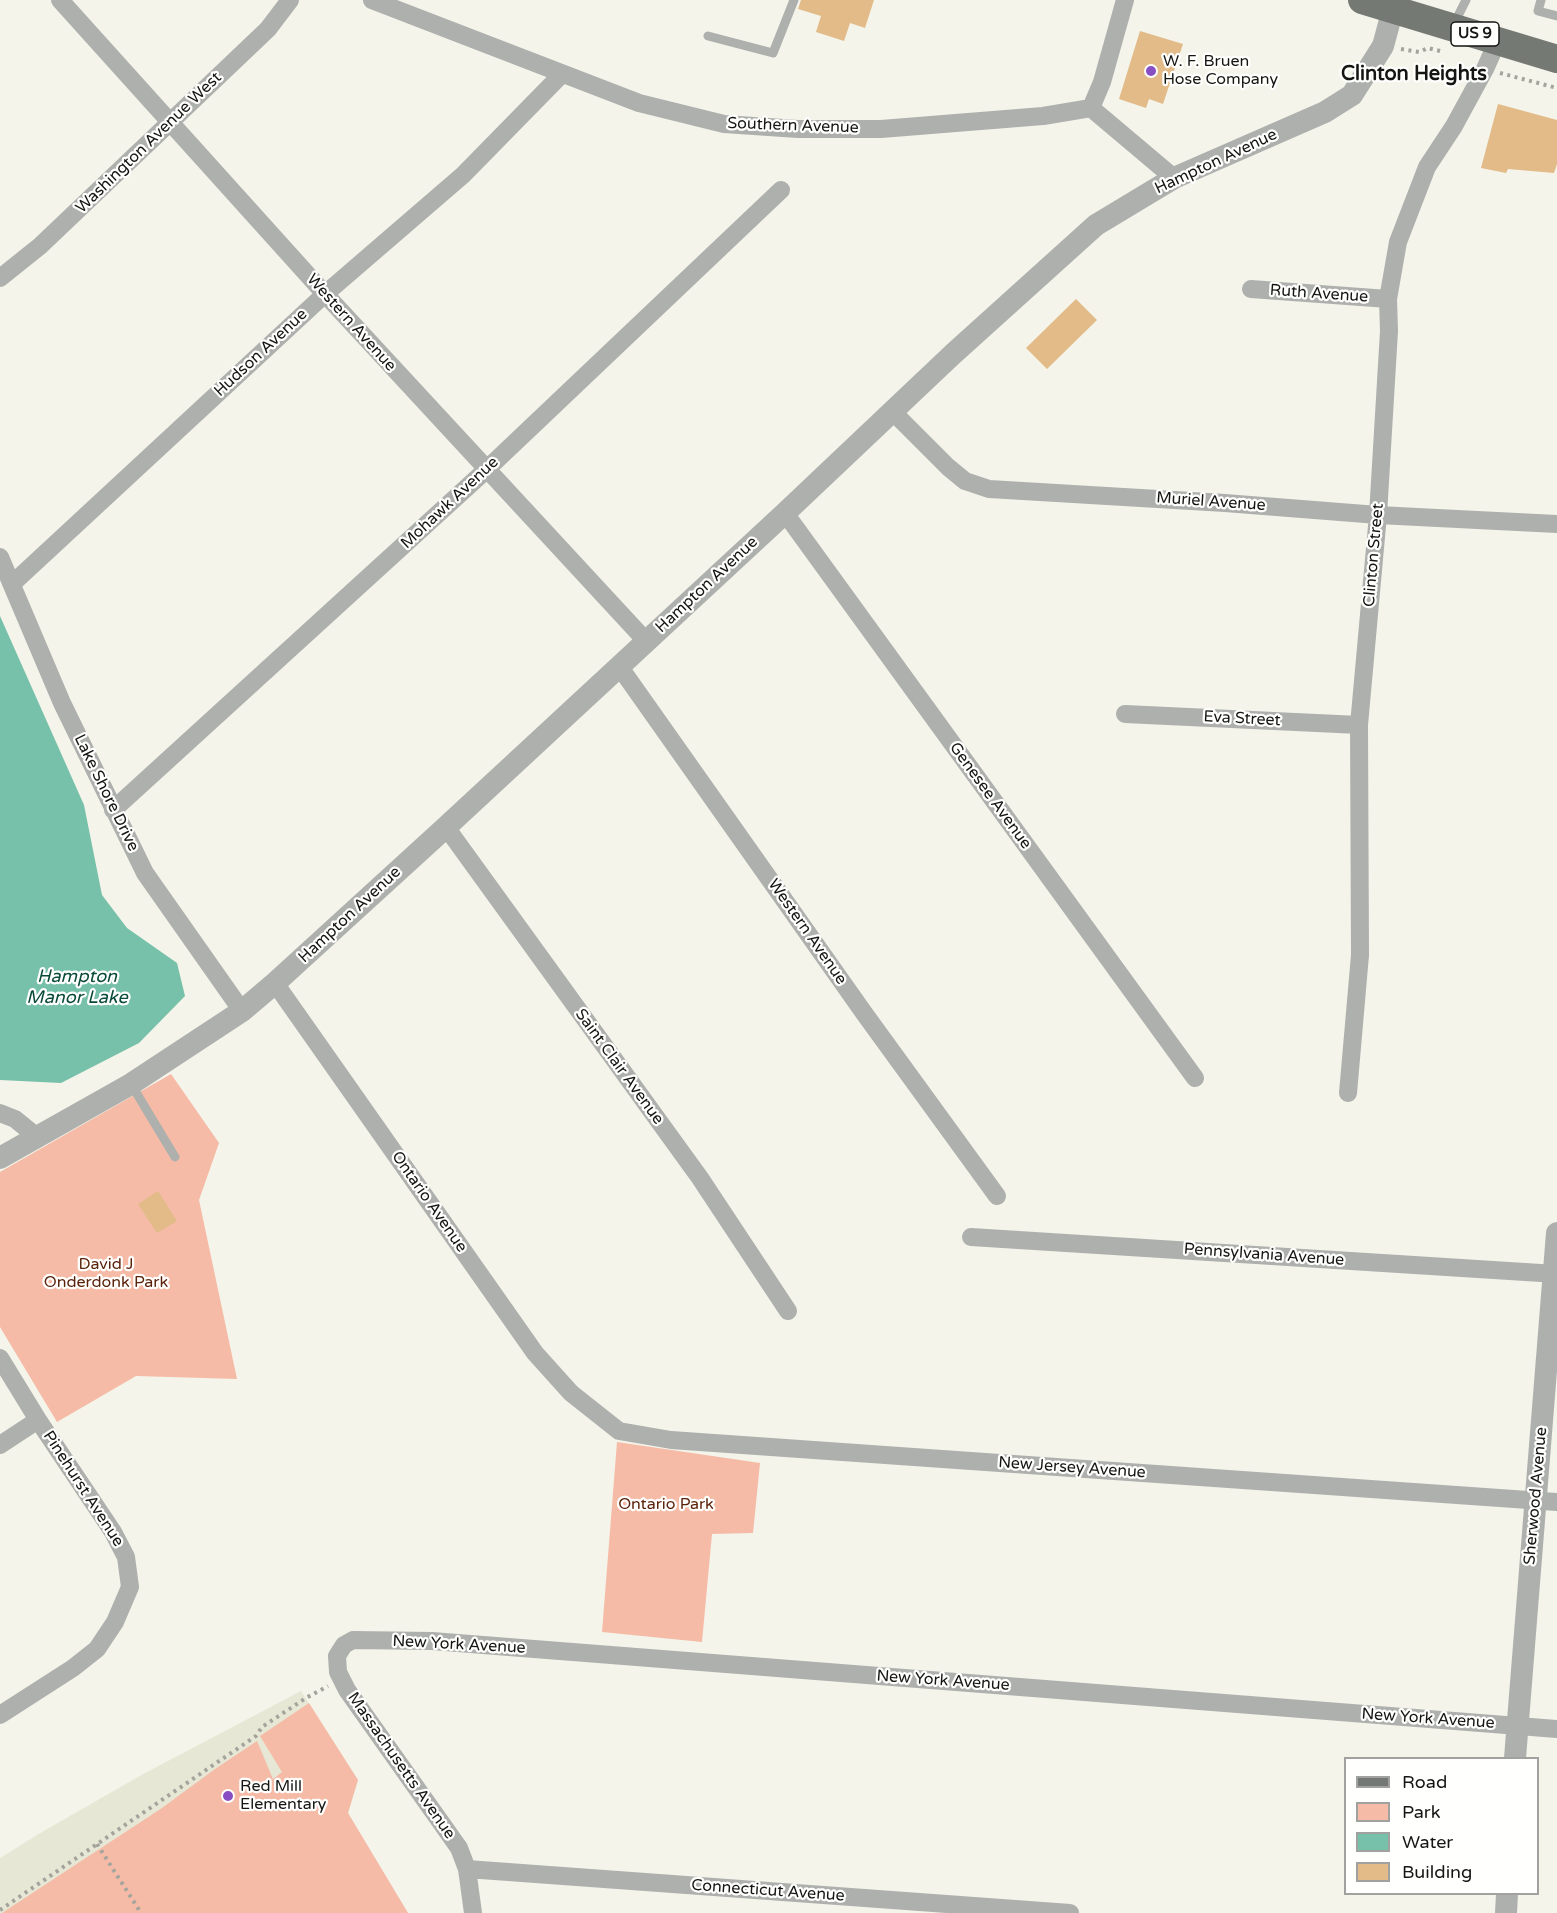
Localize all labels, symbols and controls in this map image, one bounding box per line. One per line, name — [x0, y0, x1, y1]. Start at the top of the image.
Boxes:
road number: US 9 — [1451, 22, 1499, 46]
place label: W. F. Bruen Hose Company — [1163, 52, 1278, 90]
district label: Clinton Heights — [1341, 63, 1487, 87]
marker: W. F. Bruen Hose Company — [1144, 64, 1158, 78]
street label: Washington Avenue West — [72, 68, 226, 218]
street label: Southern Avenue — [727, 114, 859, 138]
street label: Hampton Avenue — [1152, 125, 1280, 199]
street label: Western Avenue — [302, 270, 400, 376]
street label: Ruth Avenue — [1269, 281, 1369, 307]
street label: Hudson Avenue — [210, 305, 312, 401]
street label: Mohawk Avenue — [397, 453, 503, 553]
street label: Muriel Avenue — [1156, 489, 1266, 515]
street label: Clinton Street — [1360, 502, 1388, 608]
street label: Hampton Avenue — [652, 533, 762, 637]
street label: Eva Street — [1203, 707, 1281, 731]
street label: Lake Shore Drive — [69, 731, 143, 855]
street label: Genesee Avenue — [945, 739, 1035, 853]
street label: Hampton Avenue — [295, 863, 405, 967]
street label: Western Avenue — [763, 876, 851, 988]
water label: Hampton Manor Lake — [26, 966, 128, 1008]
street label: Saint Clair Avenue — [571, 1005, 667, 1129]
street label: Ontario Avenue — [387, 1148, 471, 1256]
street label: Pennsylvania Avenue — [1183, 1240, 1345, 1270]
park label: David J Onderdonk Park — [44, 1255, 168, 1293]
street label: Sherwood Avenue — [1520, 1426, 1552, 1566]
street label: Pinehurst Avenue — [38, 1428, 128, 1550]
street label: New Jersey Avenue — [998, 1453, 1146, 1483]
park label: Ontario Park — [618, 1495, 714, 1515]
street label: New York Avenue — [392, 1632, 526, 1658]
street label: New York Avenue — [876, 1667, 1010, 1695]
street label: Massachusetts Avenue — [343, 1689, 459, 1843]
street label: New York Avenue — [1361, 1705, 1495, 1733]
legend — [1344, 1757, 1539, 1895]
text: Road — [1402, 1771, 1447, 1793]
place label: Red Mill Elementary — [240, 1777, 326, 1815]
marker: Red Mill Elementary — [221, 1789, 235, 1803]
text: Park — [1402, 1801, 1440, 1823]
text: Water — [1402, 1831, 1453, 1853]
text: Building — [1402, 1861, 1472, 1883]
street label: Connecticut Avenue — [691, 1876, 845, 1906]

